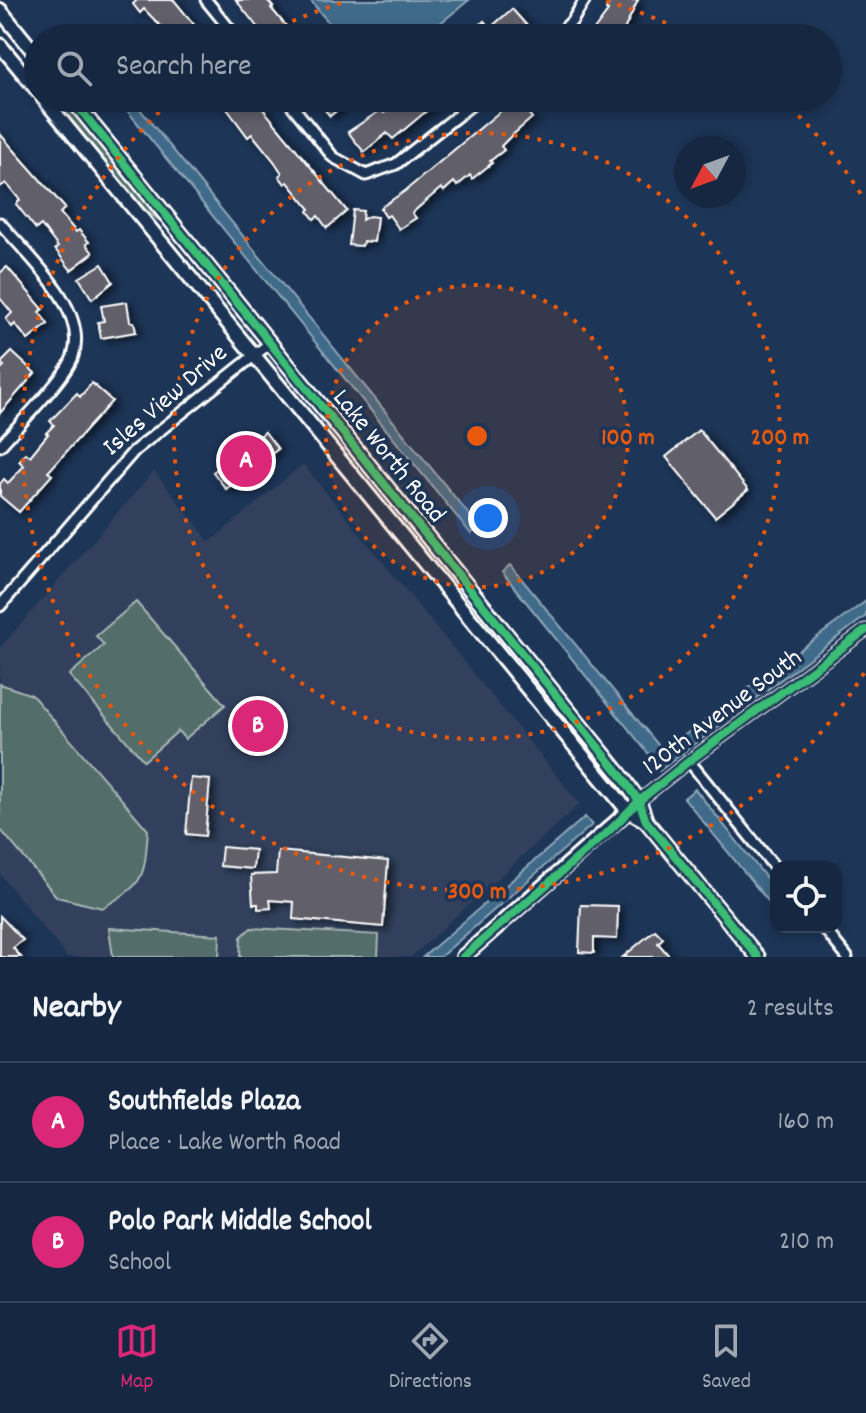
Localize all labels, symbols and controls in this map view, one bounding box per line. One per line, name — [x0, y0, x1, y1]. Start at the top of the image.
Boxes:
search box — [24, 24, 842, 112]
icon: search — [52, 46, 96, 90]
text: Search here — [116, 47, 252, 90]
north arrow — [674, 136, 746, 208]
street label: Isles View Drive — [95, 336, 237, 466]
street label: Lake Worth Road — [322, 382, 454, 532]
centre of rings — [463, 422, 491, 450]
text: 100 m — [601, 422, 655, 456]
text: 200 m — [751, 422, 809, 456]
pin: A — [220, 431, 272, 491]
your location — [468, 498, 508, 538]
street label: 120th Avenue South — [635, 641, 811, 785]
pin: B — [232, 696, 284, 756]
map controls — [770, 861, 842, 933]
button: locate — [770, 861, 842, 933]
text: 300 m — [448, 876, 506, 910]
text: Nearby — [32, 985, 121, 1034]
text: 2 results — [747, 991, 834, 1028]
text: Southfields Plaza — [108, 1082, 300, 1125]
text: A — [51, 1104, 65, 1141]
text: 160 m — [778, 1104, 834, 1141]
text: Place · Lake Worth Road — [108, 1125, 341, 1162]
text: Polo Park Middle School — [108, 1202, 372, 1245]
text: B — [52, 1224, 64, 1261]
text: 210 m — [779, 1224, 834, 1261]
text: School — [108, 1245, 171, 1282]
tab: Map — [115, 1319, 159, 1398]
tab: Directions — [389, 1319, 472, 1398]
tab: Saved — [702, 1319, 751, 1398]

